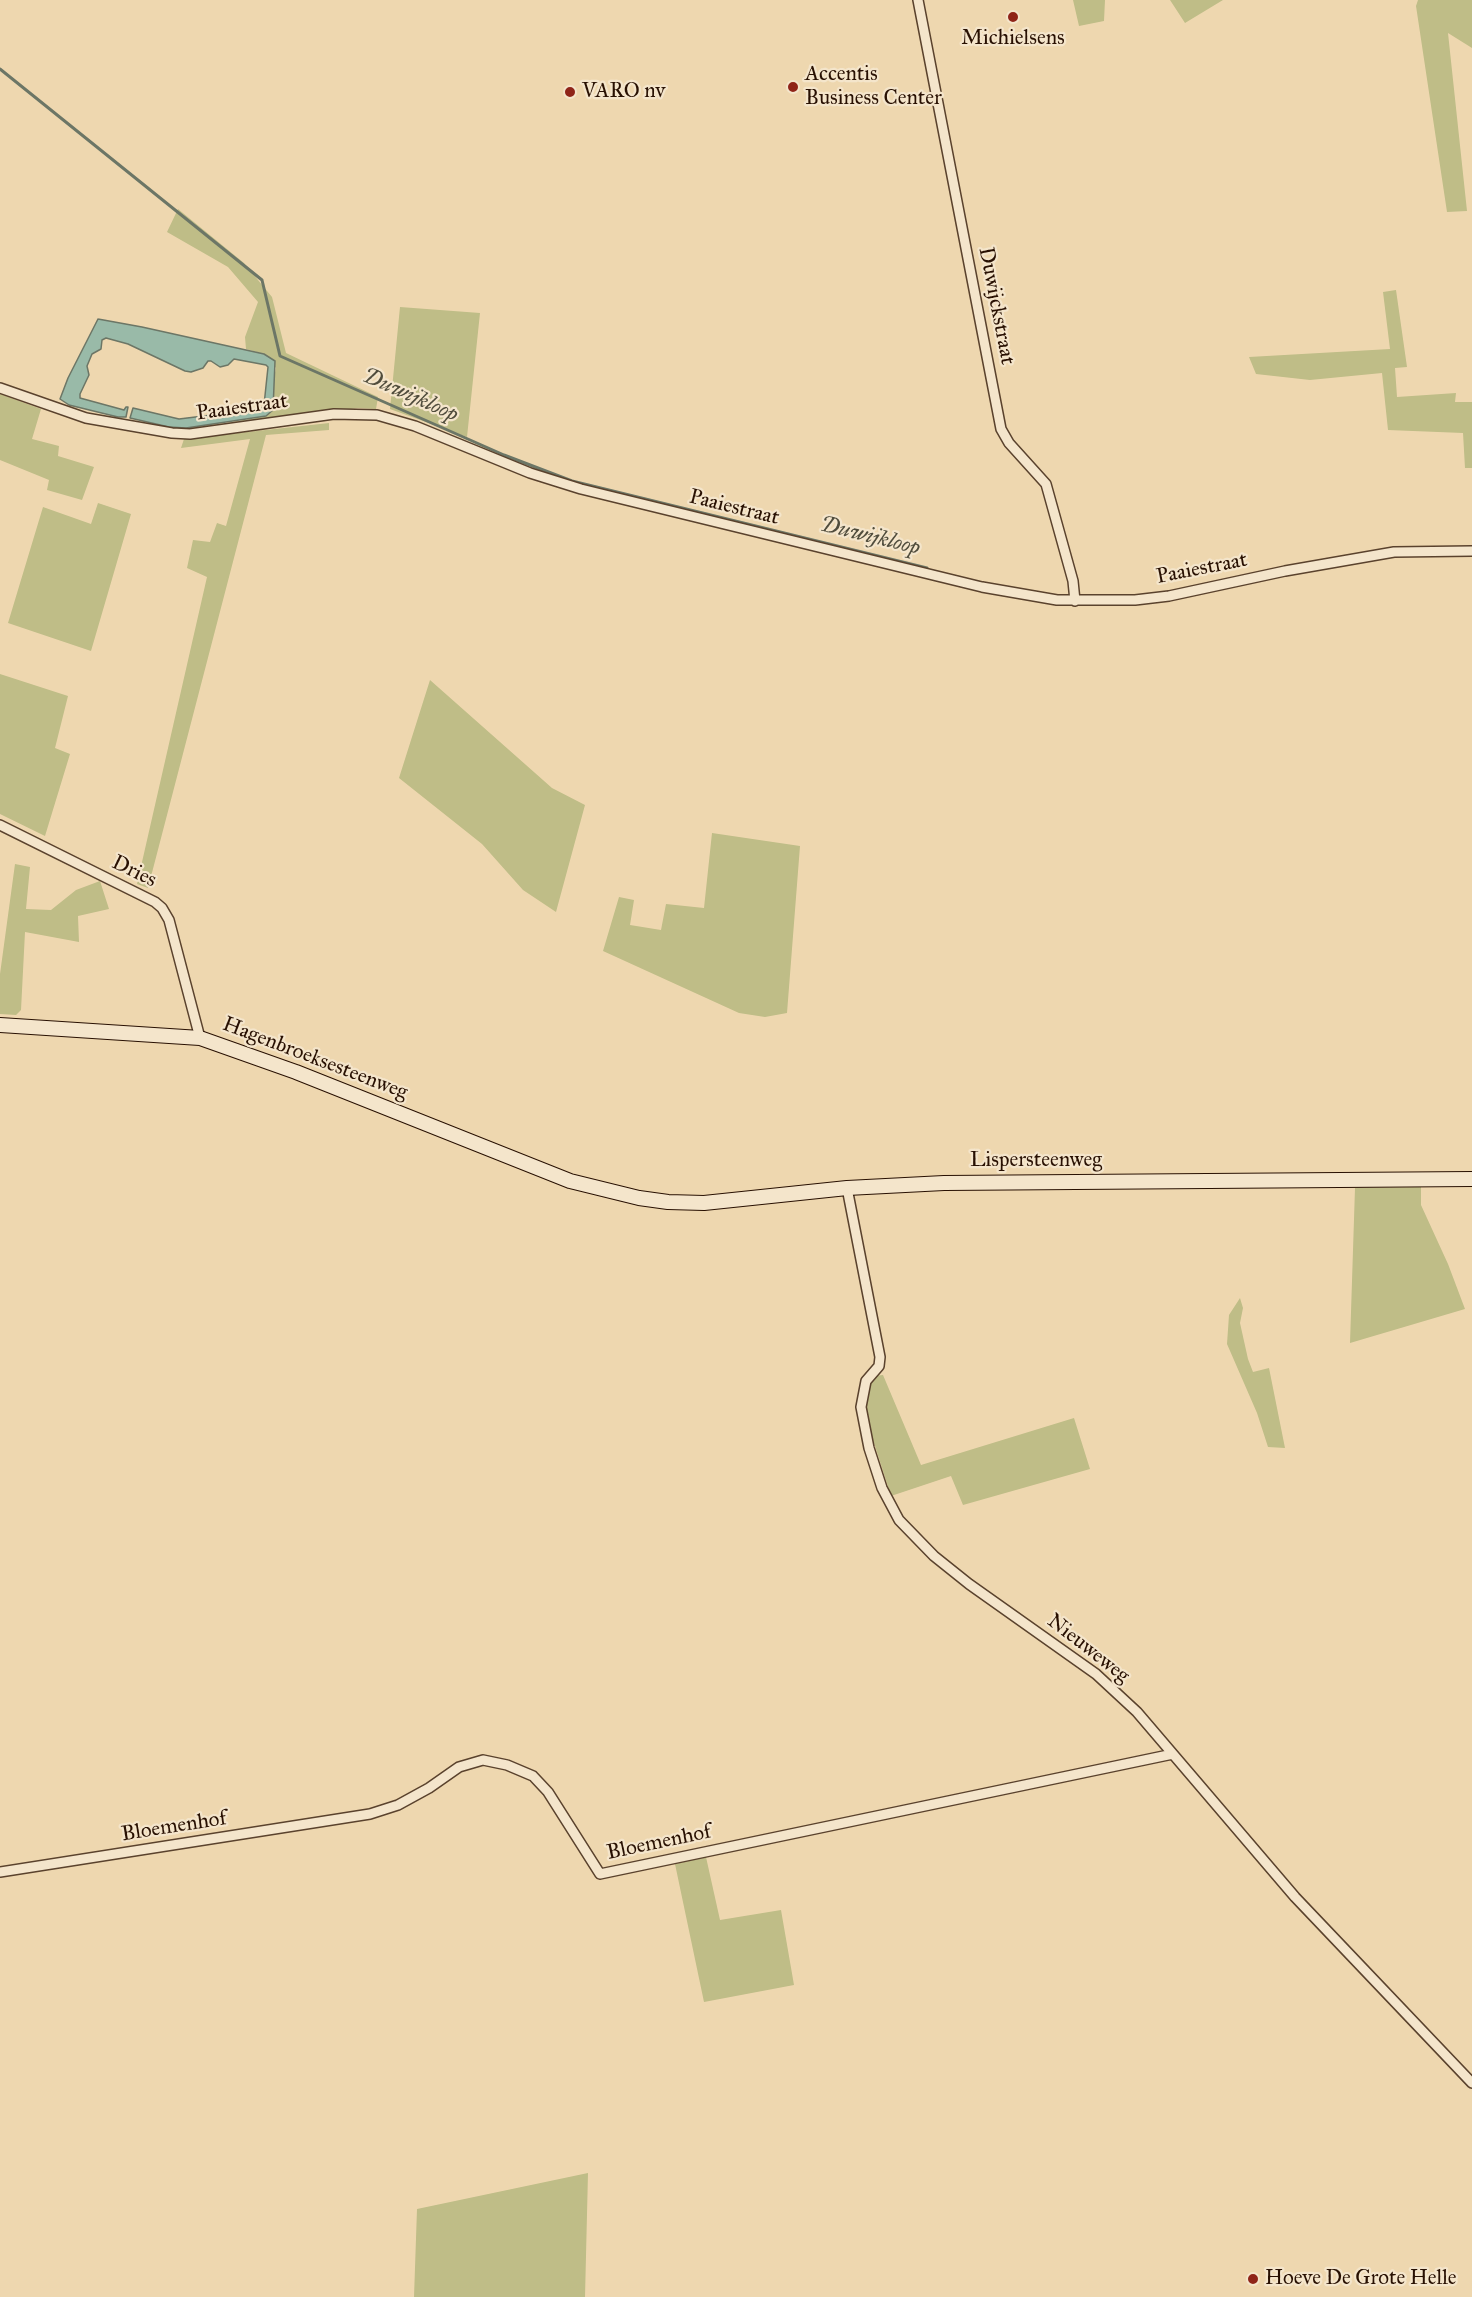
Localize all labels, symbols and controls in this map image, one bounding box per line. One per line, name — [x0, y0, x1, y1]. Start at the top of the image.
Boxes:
marker: Michielsens — [1006, 10, 1020, 24]
place label: Michielsens — [961, 26, 1065, 52]
place label: Accentis Business Center — [805, 62, 942, 112]
place label: VARO nv — [582, 79, 665, 105]
marker: Accentis Business Center — [786, 80, 800, 94]
marker: VARO nv — [563, 85, 577, 99]
street label: Duwijckstraat — [972, 245, 1020, 367]
water label: Duwijkloop — [358, 363, 462, 429]
street label: Paaiestraat — [195, 389, 289, 427]
street label: Paaiestraat — [686, 485, 782, 531]
water label: Duwijkloop — [817, 512, 923, 562]
street label: Paaiestraat — [1154, 548, 1250, 590]
street label: Dries — [108, 850, 160, 894]
street label: Hagenbroeksesteenweg — [219, 1012, 411, 1106]
street label: Lispersteenweg — [970, 1148, 1102, 1174]
street label: Nieuweweg — [1042, 1609, 1134, 1689]
street label: Bloemenhof — [120, 1806, 228, 1848]
street label: Bloemenhof — [605, 1820, 713, 1866]
place label: Hoeve De Grote Helle — [1265, 2266, 1457, 2292]
marker: Hoeve De Grote Helle — [1246, 2272, 1260, 2286]

